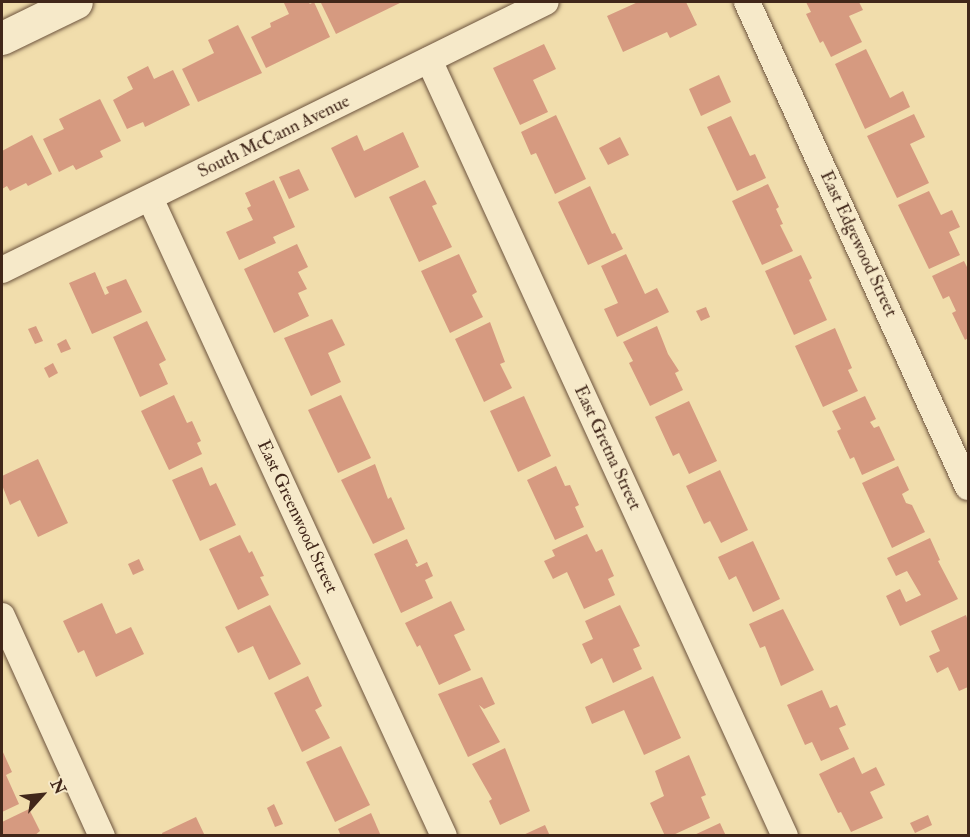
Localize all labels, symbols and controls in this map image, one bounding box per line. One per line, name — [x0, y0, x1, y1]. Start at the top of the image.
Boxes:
street label: South McCann Avenue — [195, 91, 353, 183]
street label: East Edgewood Street — [815, 168, 901, 320]
street label: East Gretna Street — [569, 382, 645, 514]
street label: East Greenwood Street — [252, 437, 342, 597]
north arrow — [12, 765, 72, 825]
text: N — [46, 776, 70, 798]

